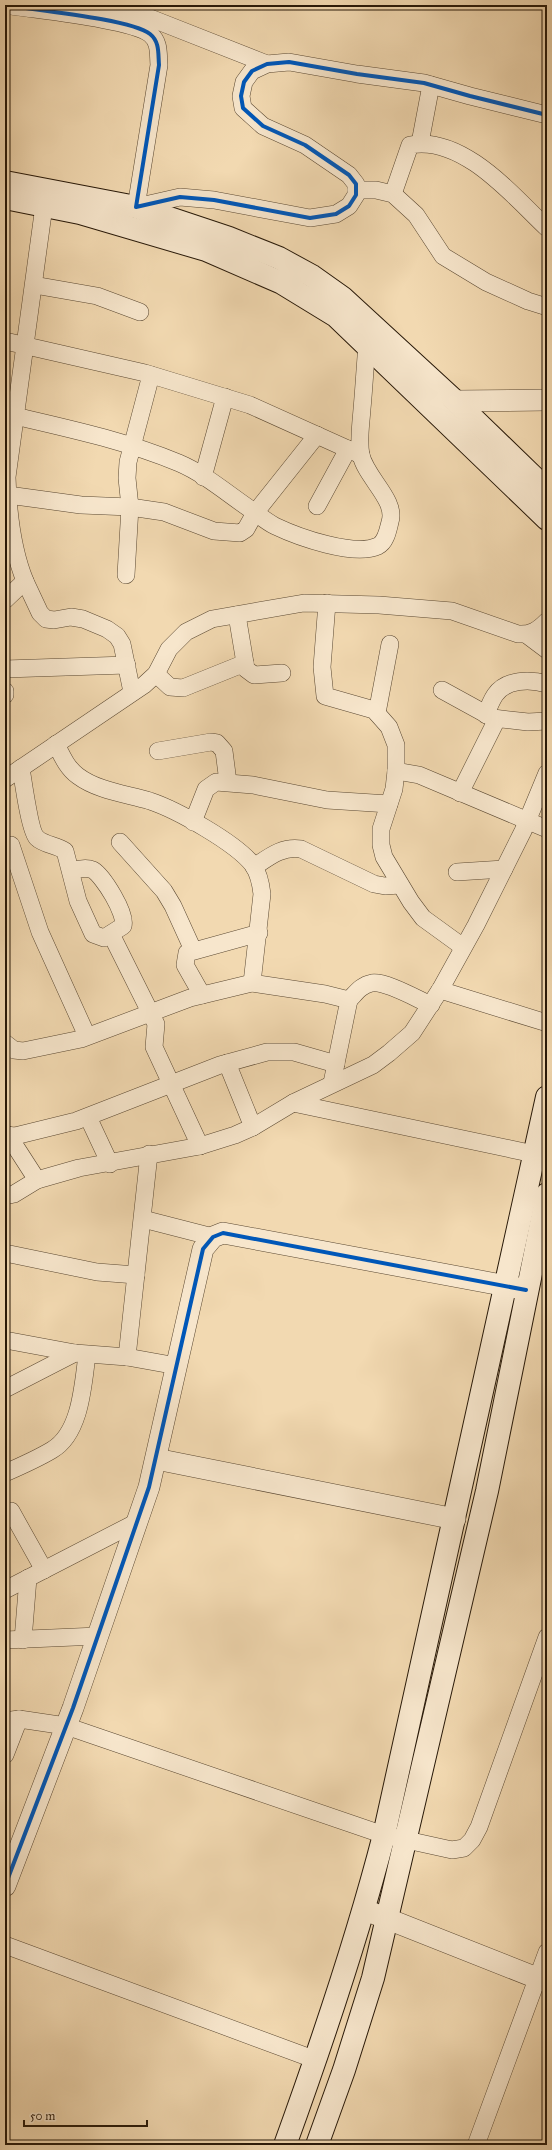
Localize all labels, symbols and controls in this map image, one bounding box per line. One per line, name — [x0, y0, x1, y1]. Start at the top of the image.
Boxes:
scale bar — [24, 2102, 147, 2128]
text: 50 m — [30, 2109, 55, 2123]

